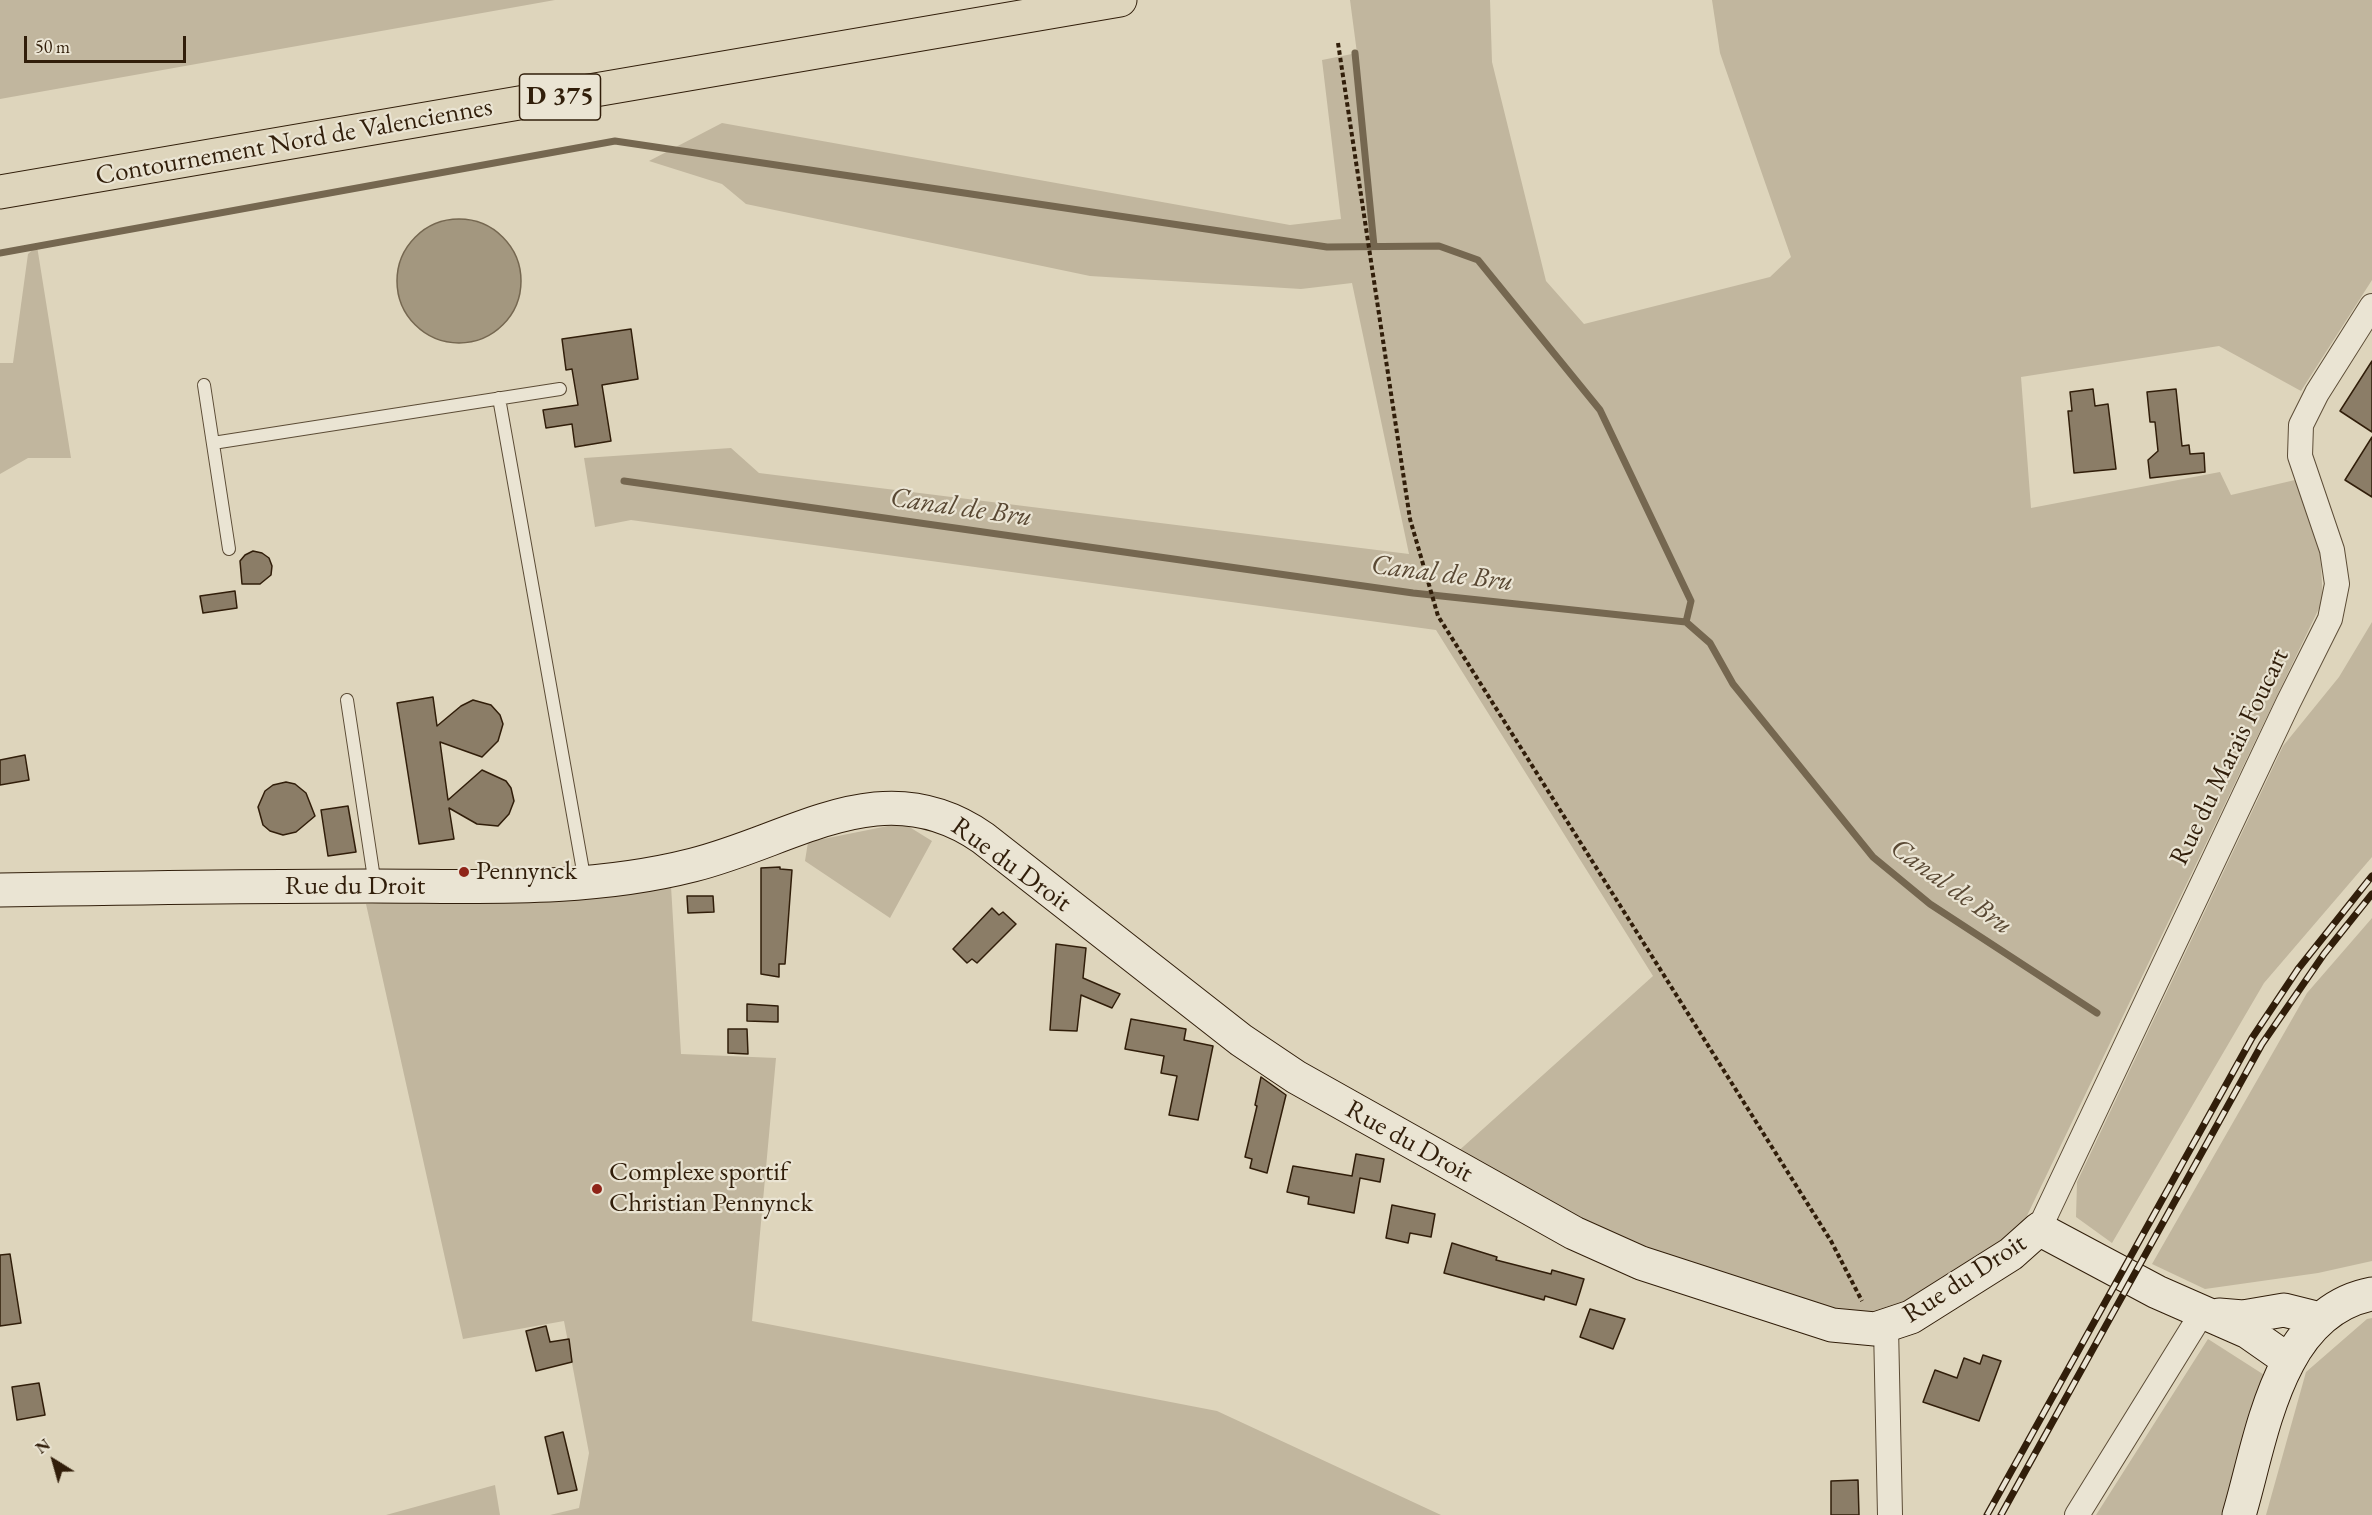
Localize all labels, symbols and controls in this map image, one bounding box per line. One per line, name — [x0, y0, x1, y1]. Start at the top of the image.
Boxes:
scale bar — [27, 24, 189, 62]
text: 50 m — [35, 35, 70, 58]
road number: D 375 — [520, 74, 600, 120]
street label: Contournement Nord de Valenciennes — [93, 91, 495, 193]
water label: Canal de Bru — [888, 481, 1034, 535]
water label: Canal de Bru — [1369, 549, 1515, 599]
street label: Rue du Marais Foucart — [2163, 643, 2297, 871]
street label: Rue du Droit — [945, 811, 1077, 919]
water label: Canal de Bru — [1883, 831, 2019, 943]
place label: Pennynck — [476, 856, 577, 888]
marker: Pennynck — [457, 865, 471, 879]
street label: Rue du Droit — [285, 871, 425, 903]
street label: Rue du Droit — [1340, 1094, 1478, 1190]
place label: Complexe sportif Christian Pennynck — [609, 1157, 813, 1220]
marker: Complexe sportif Christian Pennynck — [590, 1182, 604, 1196]
street label: Rue du Droit — [1897, 1227, 2033, 1331]
north arrow — [24, 1431, 84, 1491]
text: N — [31, 1434, 54, 1459]

